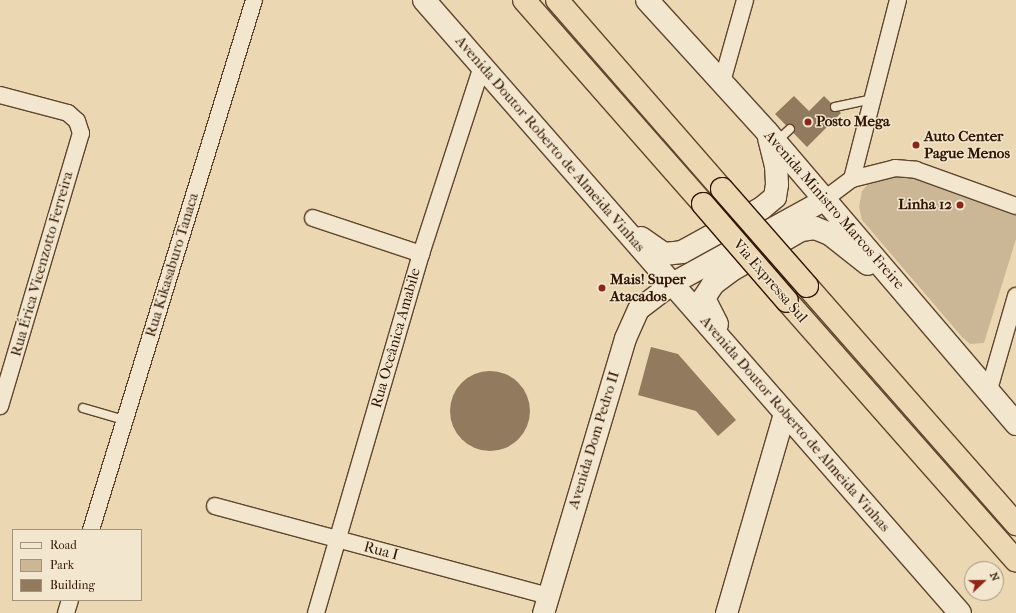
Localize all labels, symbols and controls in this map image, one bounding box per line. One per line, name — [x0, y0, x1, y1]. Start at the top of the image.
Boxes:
street label: Avenida Doutor Roberto de Almeida Vinhas — [451, 32, 649, 256]
place label: Posto Mega — [816, 113, 890, 131]
marker: Posto Mega — [803, 117, 813, 127]
street label: Avenida Ministro Marcos Freire — [760, 127, 908, 293]
place label: Auto Center Pague Menos — [924, 127, 1010, 162]
marker: Auto Center Pague Menos — [911, 140, 921, 150]
street label: Rua Érica Vicenzotto Ferreira — [7, 169, 77, 359]
street label: Rua Kikasaburo Tanaca — [141, 191, 203, 339]
place label: Linha 12 — [898, 196, 952, 214]
marker: Linha 12 — [955, 200, 965, 210]
street label: Via Expressa Sul — [729, 236, 811, 326]
street label: Rua Oceânica Amabile — [367, 266, 425, 410]
place label: Mais! Super Atacados — [610, 270, 686, 305]
marker: Mais! Super Atacados — [597, 283, 607, 293]
street label: Avenida Doutor Roberto de Almeida Vinhas — [696, 312, 894, 536]
street label: Avenida Dom Pedro II — [564, 369, 624, 511]
legend — [12, 529, 142, 601]
text: Road — [50, 538, 77, 552]
street label: Rua I — [362, 538, 400, 564]
text: Park — [50, 558, 74, 572]
north arrow — [964, 561, 1004, 601]
text: N — [987, 570, 1002, 583]
text: Building — [50, 578, 95, 592]

